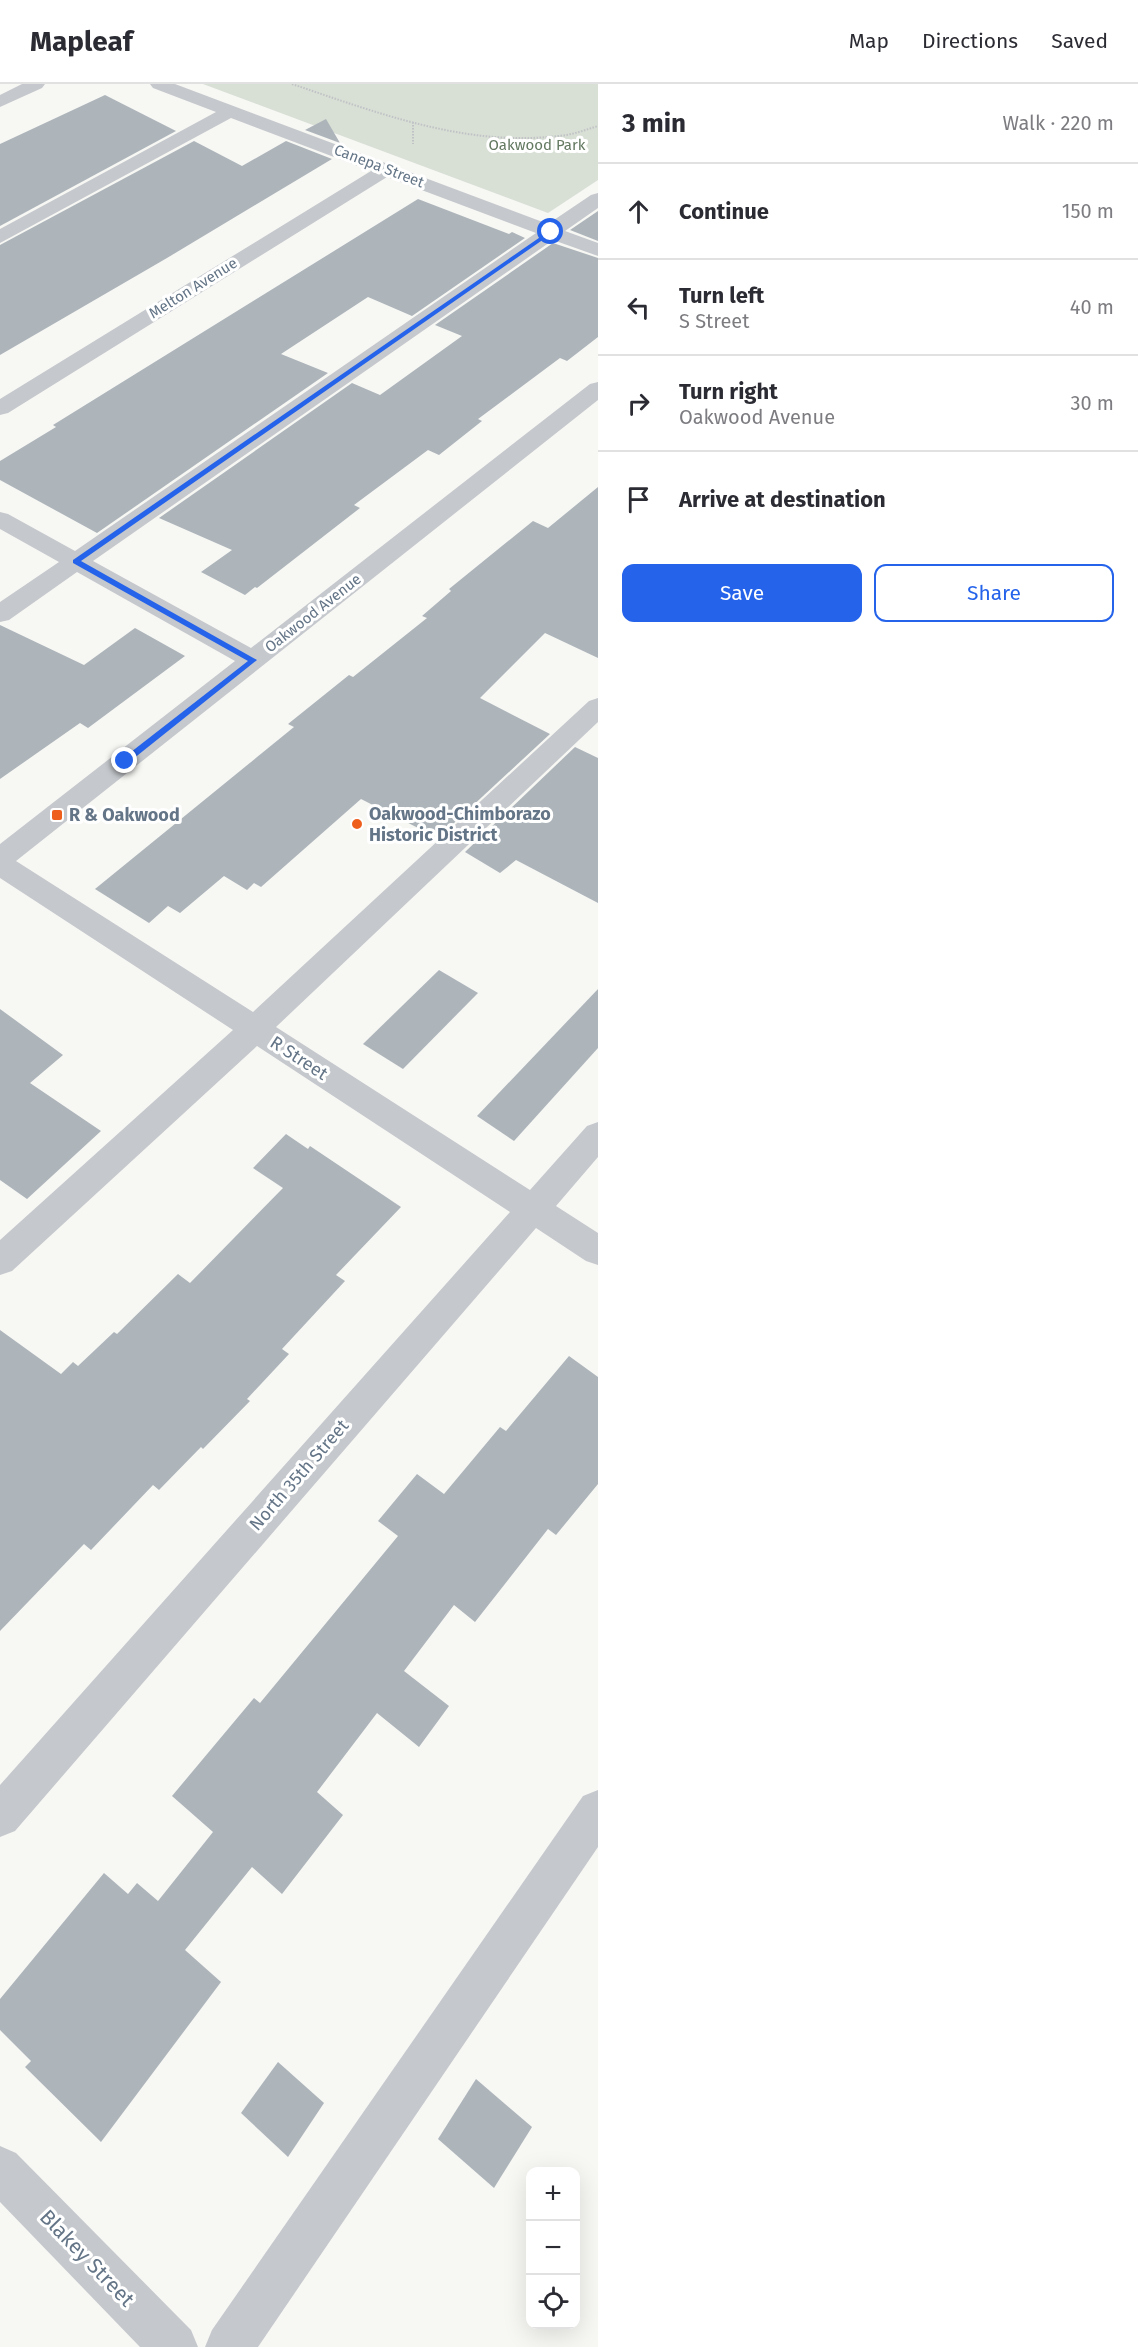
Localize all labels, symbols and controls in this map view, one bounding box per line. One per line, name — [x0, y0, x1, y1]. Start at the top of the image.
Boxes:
text: Mapleaf — [30, 25, 133, 58]
text: Map — [849, 28, 889, 54]
text: Directions — [922, 28, 1018, 54]
text: Saved — [1051, 28, 1108, 54]
text: 3 min — [622, 108, 686, 139]
text: Walk · 220 m — [1003, 111, 1114, 135]
park label: Oakwood Park — [489, 136, 586, 154]
street label: Canepa Street — [331, 141, 427, 192]
icon: ahead — [622, 195, 655, 228]
text: Continue — [679, 198, 769, 225]
text: 150 m — [1062, 199, 1114, 223]
route start — [537, 218, 563, 244]
street label: Melton Avenue — [146, 254, 240, 322]
text: Turn left — [679, 282, 764, 309]
icon: left — [622, 291, 655, 324]
text: 40 m — [1070, 295, 1114, 319]
text: S Street — [679, 309, 749, 333]
text: Turn right — [679, 378, 778, 405]
icon: right — [622, 387, 655, 420]
text: 30 m — [1070, 391, 1114, 415]
text: Oakwood Avenue — [679, 405, 835, 429]
icon: arrive — [622, 483, 655, 516]
text: Arrive at destination — [679, 486, 886, 513]
button: Save — [622, 564, 862, 622]
button: Share — [874, 564, 1114, 622]
street label: Oakwood Avenue — [261, 570, 365, 656]
route end — [111, 747, 137, 773]
place label: Oakwood-Chimborazo Historic District — [369, 803, 551, 846]
place label: R & Oakwood — [69, 804, 180, 826]
marker: R & Oakwood — [50, 808, 64, 822]
marker: Oakwood-Chimborazo Historic District — [350, 817, 364, 831]
street label: R Street — [266, 1031, 332, 1085]
street label: North 35th Street — [245, 1415, 354, 1535]
map controls — [526, 2167, 580, 2329]
button: + — [526, 2167, 580, 2221]
street label: Blakey Street — [34, 2204, 140, 2312]
button: − — [526, 2221, 580, 2275]
button: locate — [526, 2275, 580, 2329]

